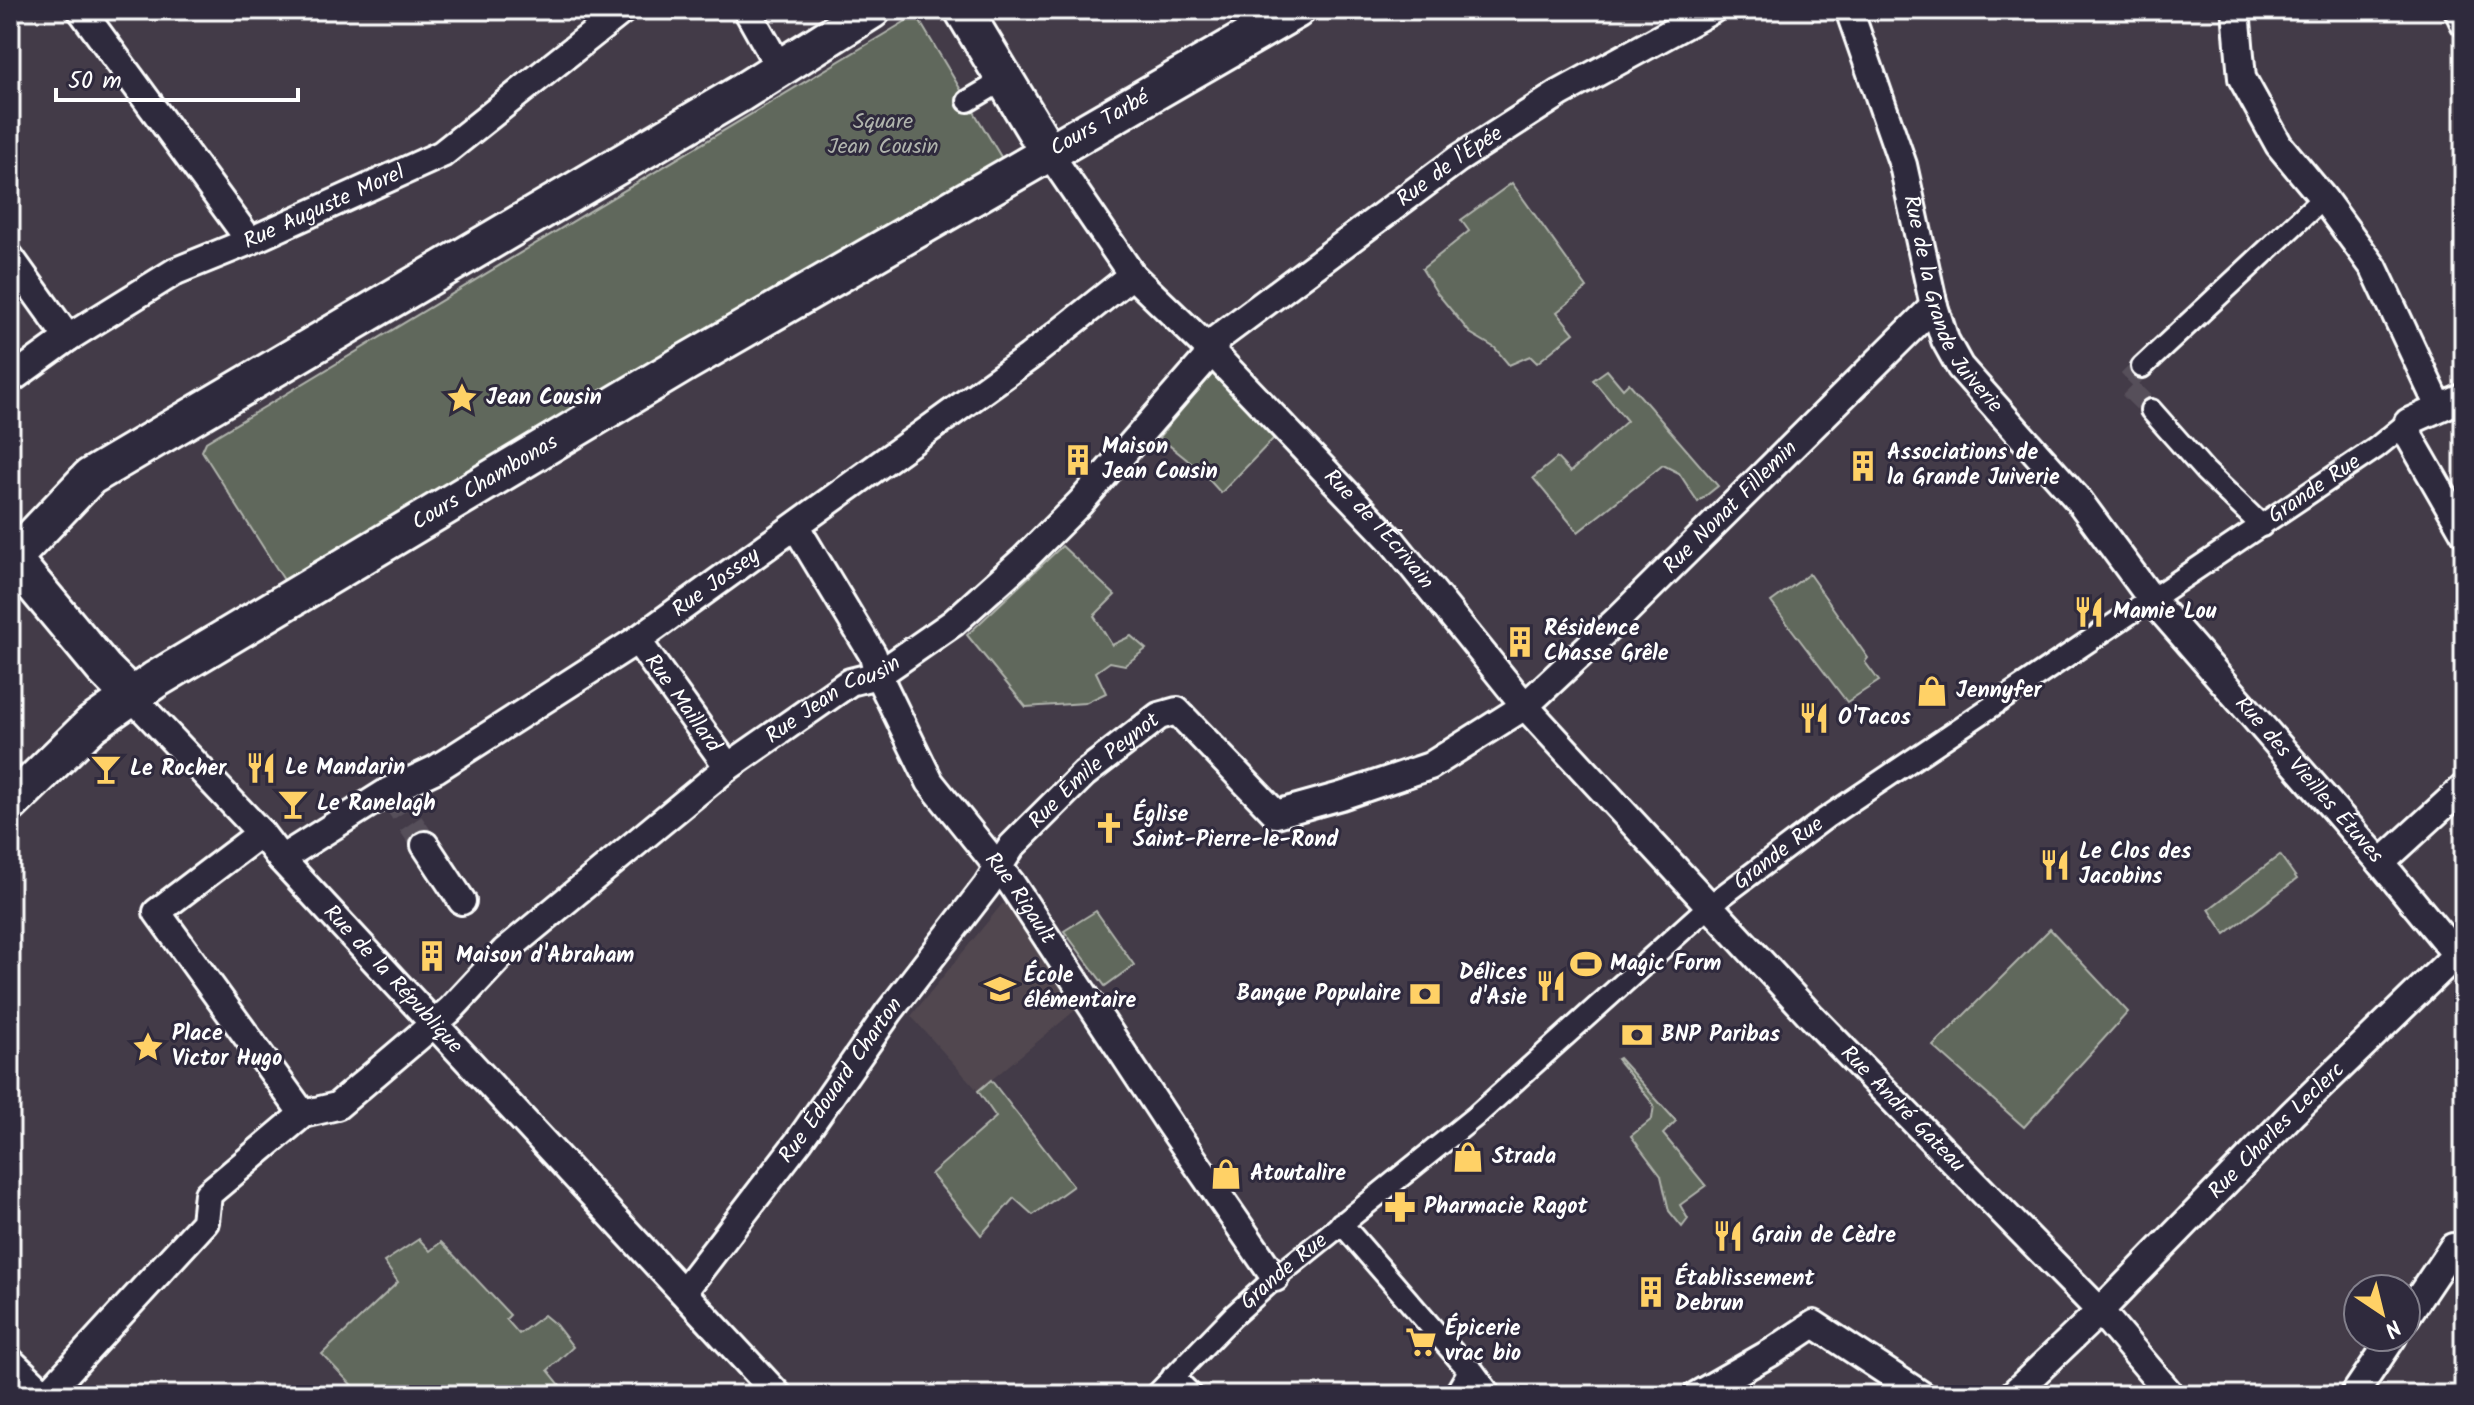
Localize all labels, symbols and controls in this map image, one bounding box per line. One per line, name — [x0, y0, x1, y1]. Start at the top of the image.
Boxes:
scale bar — [56, 52, 298, 102]
text: 50 m — [68, 62, 122, 101]
street label: Cours Tarbé — [1043, 80, 1157, 166]
park label: Square Jean Cousin — [827, 105, 939, 165]
street label: Rue de l'Épée — [1389, 117, 1510, 217]
street label: Rue Auguste Morel — [238, 155, 411, 259]
street label: Rue de la Grande Juiverie — [1893, 192, 2011, 421]
place icon: Jean Cousin — [445, 381, 479, 415]
place label: Jean Cousin — [486, 381, 602, 416]
street label: Cours Chambonas — [405, 425, 565, 540]
place label: Maison Jean Cousin — [1102, 430, 1218, 490]
street label: Rue Nonat Fillemin — [1655, 432, 1806, 583]
place label: Associations de la Grande Juiverie — [1887, 436, 2060, 496]
building icon: Maison Jean Cousin — [1061, 443, 1095, 477]
street label: Grande Rue — [2261, 445, 2368, 533]
building icon: Associations de la Grande Juiverie — [1846, 449, 1880, 483]
street label: Rue de l'Écrivain — [1315, 461, 1442, 598]
street label: Rue Jossey — [665, 539, 768, 627]
restaurant icon: Mamie Lou — [2072, 595, 2106, 629]
place label: Mamie Lou — [2113, 595, 2217, 630]
place label: Résidence Chasse Grêle — [1544, 612, 1669, 672]
building icon: Résidence Chasse Grêle — [1503, 625, 1537, 659]
street label: Rue Jean Cousin — [758, 646, 908, 753]
street label: Rue Maillard — [635, 647, 731, 761]
shop icon: Jennyfer — [1915, 674, 1949, 708]
place label: Jennyfer — [1956, 674, 2043, 709]
street label: Rue des Vieilles Étuves — [2226, 688, 2392, 872]
restaurant icon: O'Tacos — [1797, 701, 1831, 735]
place label: O'Tacos — [1838, 701, 1911, 736]
street label: Rue Émile Peynot — [1020, 704, 1168, 838]
restaurant icon: Le Mandarin — [244, 751, 278, 785]
place label: Le Mandarin — [285, 751, 405, 786]
bar icon: Le Rocher — [89, 752, 123, 786]
place label: Le Rocher — [130, 752, 227, 787]
bar icon: Le Ranelagh — [276, 787, 310, 821]
place label: Le Ranelagh — [317, 787, 436, 822]
place label: Église Saint-Pierre-le-Rond — [1133, 798, 1339, 858]
street label: Grande Rue — [1726, 808, 1832, 899]
church icon: Église Saint-Pierre-le-Rond — [1092, 811, 1126, 845]
place label: Le Clos des Jacobins — [2079, 835, 2192, 895]
street label: Rue Rigault — [975, 845, 1065, 952]
restaurant icon: Le Clos des Jacobins — [2038, 848, 2072, 882]
street label: Rue de la République — [314, 897, 471, 1062]
building icon: Maison d'Abraham — [415, 939, 449, 973]
place label: Maison d'Abraham — [456, 939, 634, 974]
sports icon: Magic Form — [1569, 947, 1603, 981]
place label: Magic Form — [1610, 947, 1721, 982]
place label: Délices d'Asie — [1459, 956, 1528, 1016]
place label: École élémentaire — [1024, 959, 1137, 1019]
restaurant icon: Délices d'Asie — [1534, 969, 1568, 1003]
school or university icon: École élémentaire — [983, 972, 1017, 1006]
place label: Banque Populaire — [1236, 977, 1401, 1012]
bank icon: Banque Populaire — [1408, 977, 1442, 1011]
street label: Rue Édouard Charton — [770, 990, 912, 1171]
place label: Place Victor Hugo — [172, 1017, 282, 1077]
bank icon: BNP Paribas — [1620, 1018, 1654, 1052]
place label: BNP Paribas — [1661, 1018, 1781, 1053]
place icon: Place Victor Hugo — [131, 1030, 165, 1064]
street label: Rue André Gateau — [1831, 1037, 1974, 1182]
street label: Rue Charles Leclerc — [2200, 1054, 2353, 1208]
shop icon: Strada — [1451, 1140, 1485, 1174]
place label: Strada — [1492, 1140, 1556, 1175]
shop icon: Atoutalire — [1209, 1157, 1243, 1191]
place label: Atoutalire — [1250, 1157, 1346, 1192]
pharmacy icon: Pharmacie Ragot — [1383, 1190, 1417, 1224]
place label: Pharmacie Ragot — [1424, 1190, 1589, 1225]
restaurant icon: Grain de Cèdre — [1711, 1219, 1745, 1253]
place label: Grain de Cèdre — [1752, 1219, 1896, 1254]
street label: Grande Rue — [1232, 1224, 1336, 1319]
place label: Établissement Debrun — [1675, 1262, 1816, 1322]
north arrow — [2342, 1273, 2422, 1353]
building icon: Établissement Debrun — [1634, 1275, 1668, 1309]
text: N — [2376, 1309, 2408, 1346]
place label: Épicerie vrac bio — [1445, 1312, 1521, 1372]
supermarket icon: Épicerie vrac bio — [1404, 1325, 1438, 1359]

